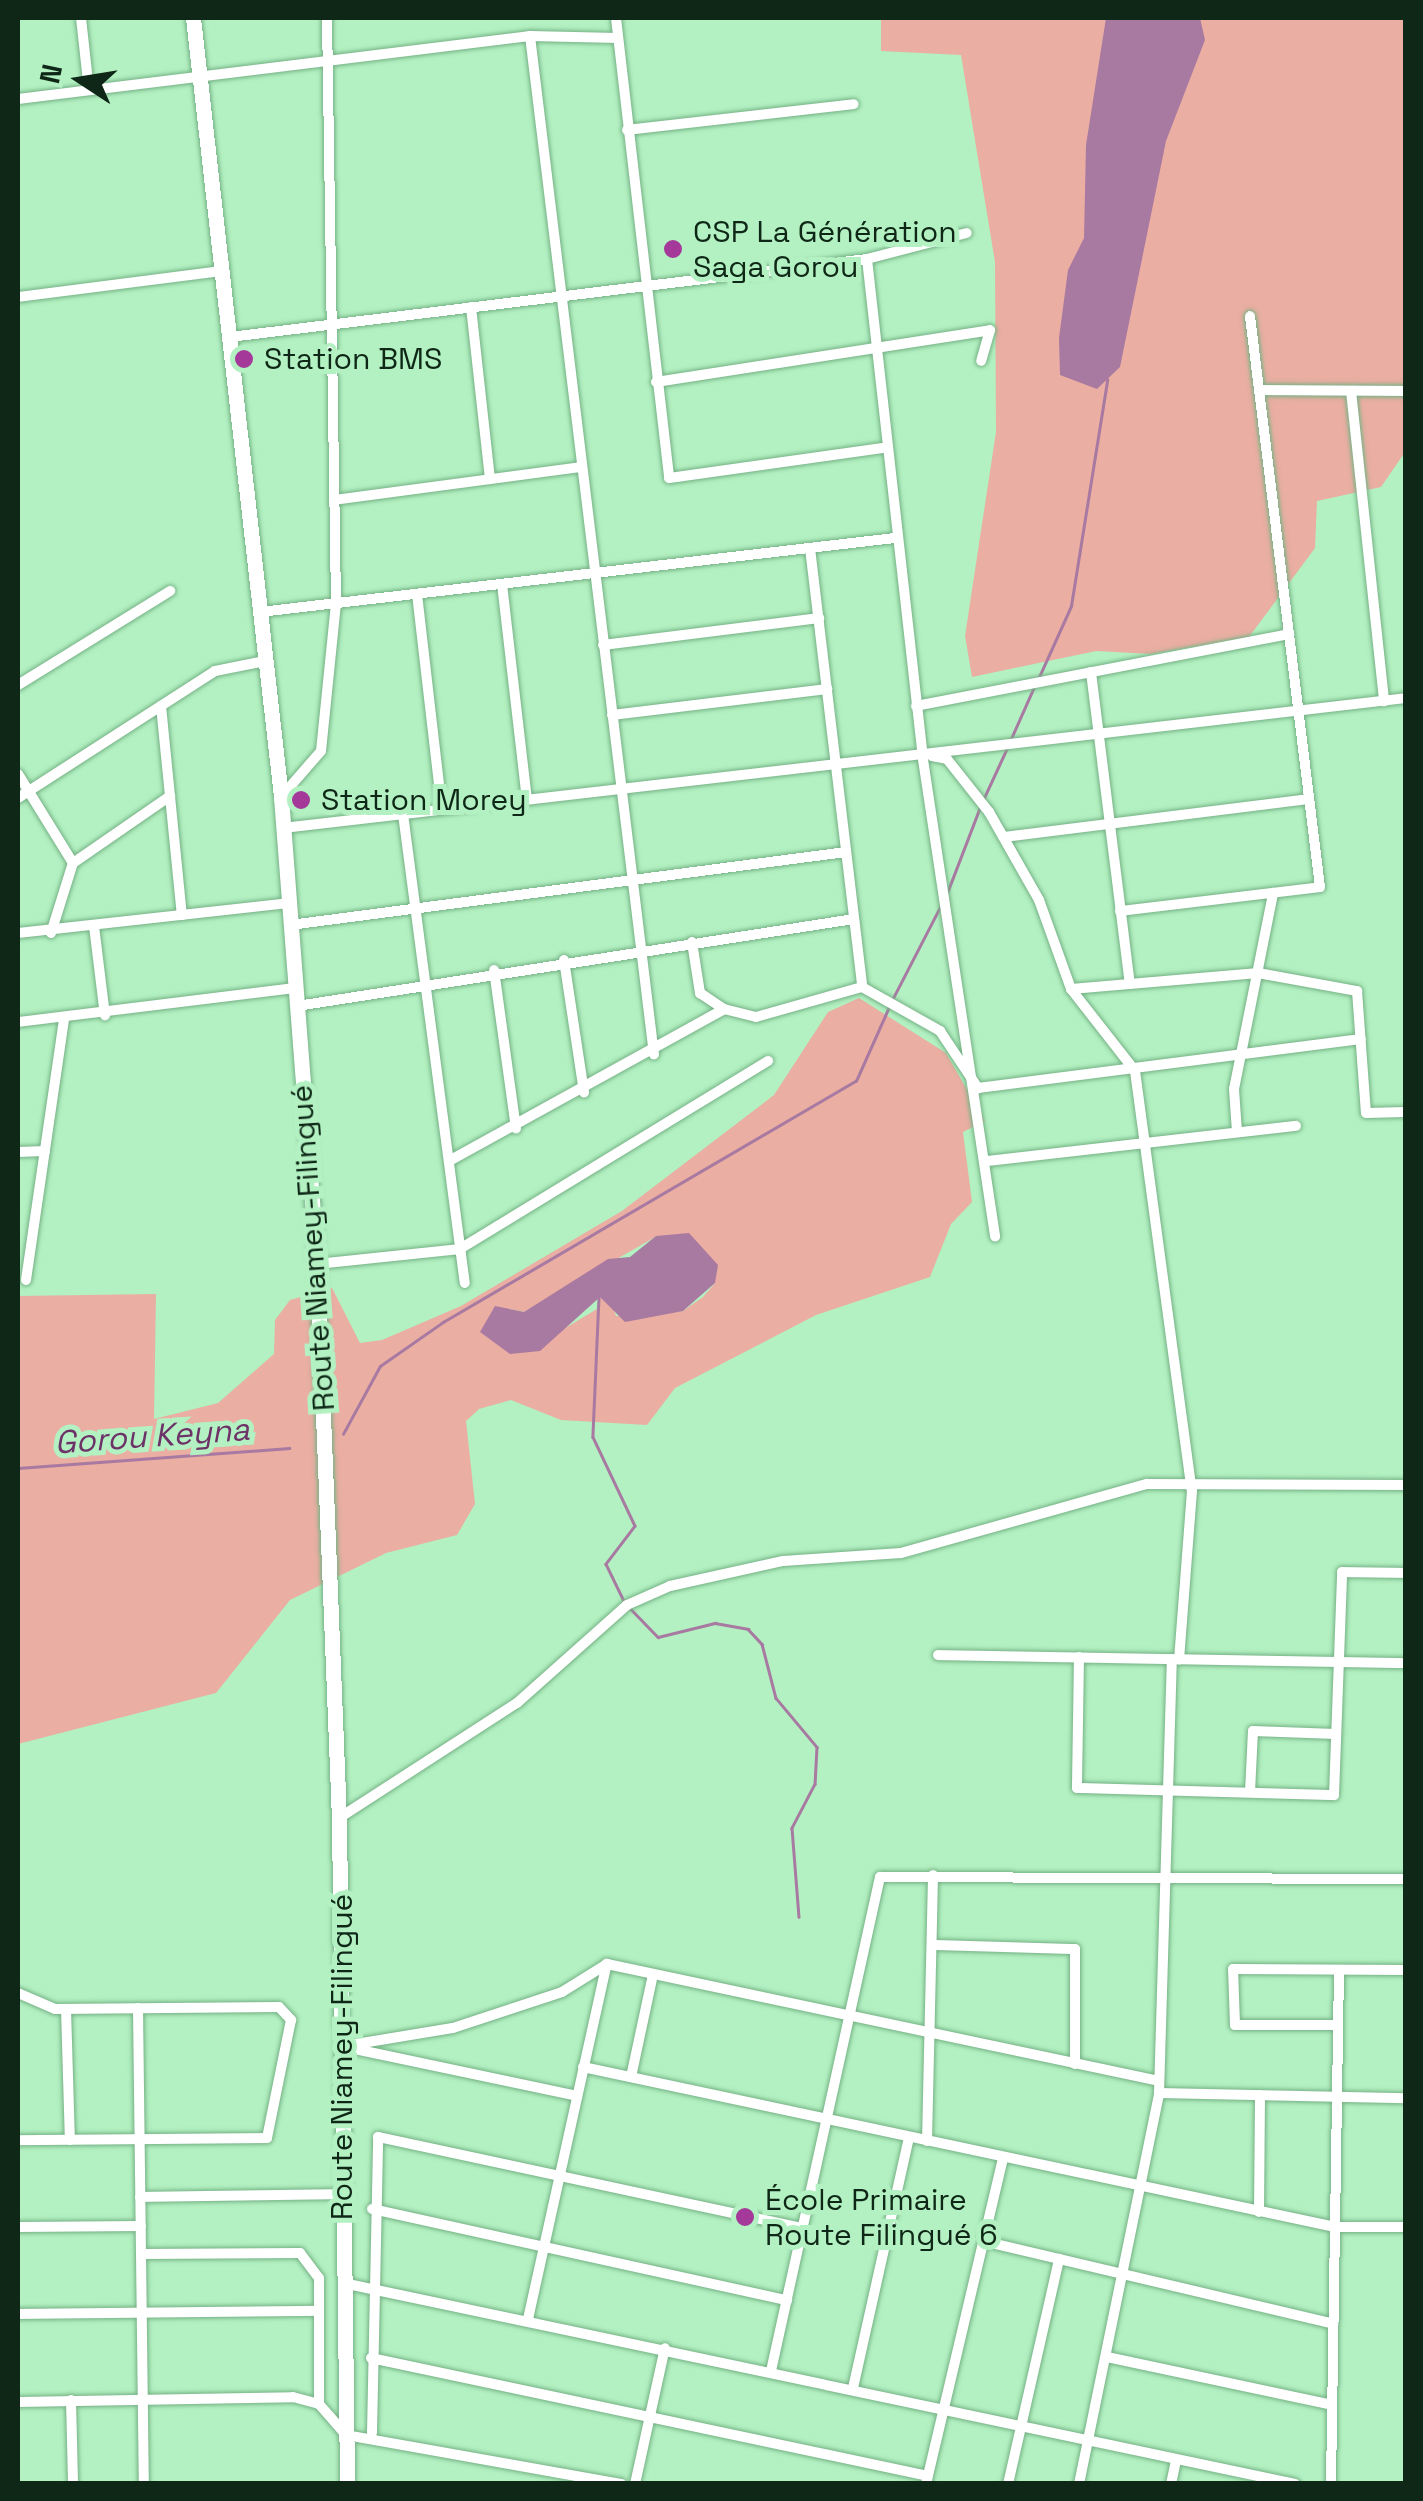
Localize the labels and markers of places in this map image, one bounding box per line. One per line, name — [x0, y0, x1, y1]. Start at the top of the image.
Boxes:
place label: CSP La Génération Saga Gorou — [693, 214, 957, 284]
marker: CSP La Génération Saga Gorou — [662, 238, 684, 260]
place label: Station BMS — [264, 341, 442, 377]
marker: Station BMS — [233, 348, 255, 370]
place label: Station Morey — [321, 782, 527, 818]
marker: Station Morey — [290, 789, 312, 811]
place label: École Primaire Route Filingué 6 — [765, 2182, 998, 2252]
marker: École Primaire Route Filingué 6 — [734, 2206, 756, 2228]

